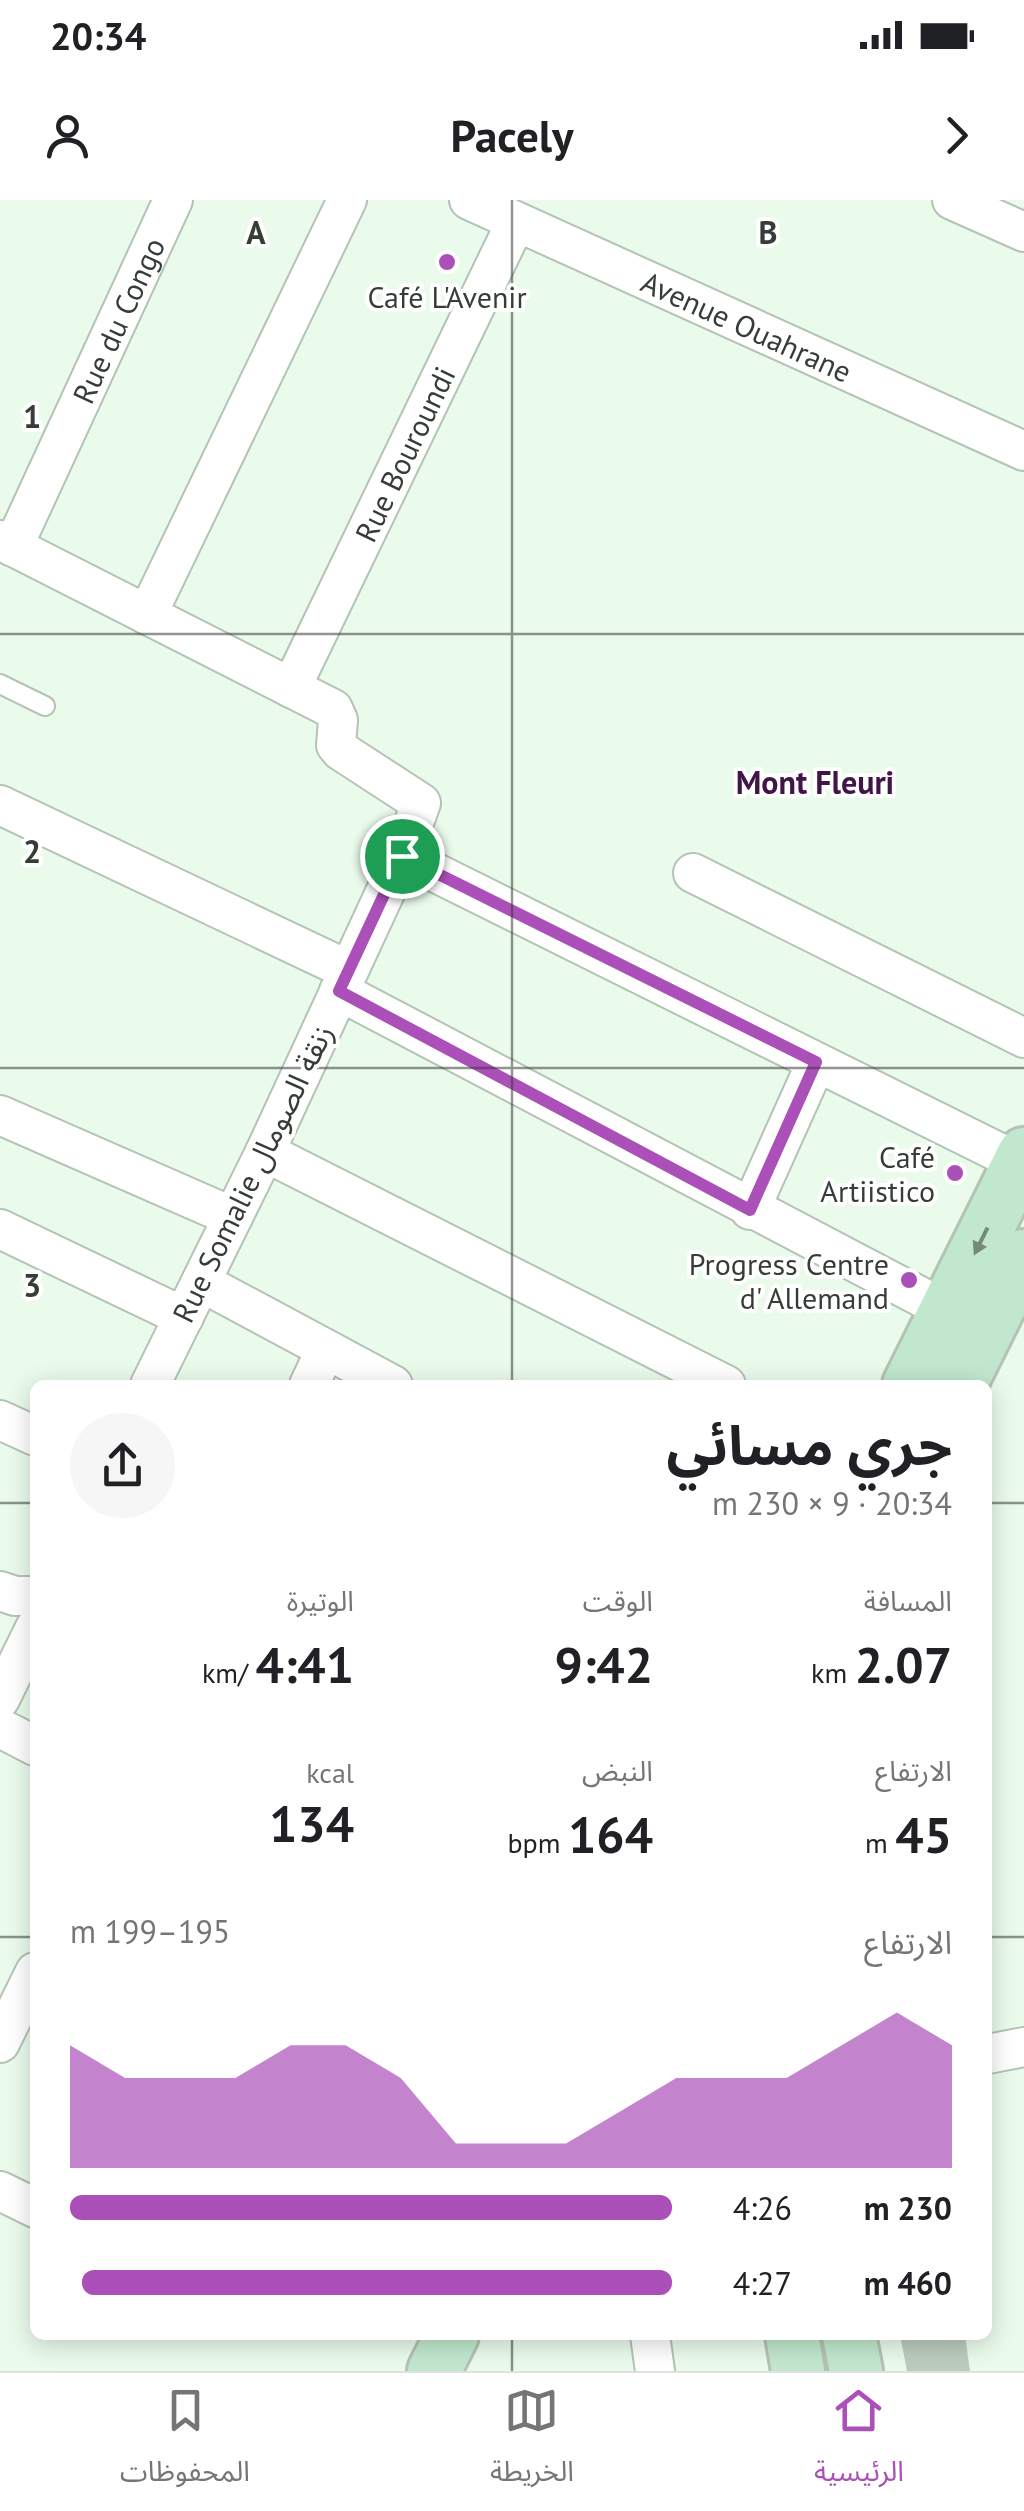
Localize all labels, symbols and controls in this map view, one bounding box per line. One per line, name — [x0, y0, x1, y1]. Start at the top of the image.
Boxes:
text: 20:34 — [50, 11, 146, 60]
text: Pacely — [450, 106, 574, 164]
icon: person — [40, 108, 95, 163]
icon: forward — [929, 108, 984, 163]
text: A — [246, 211, 266, 253]
text: B — [759, 211, 777, 253]
street label: Rue du Congo — [63, 231, 173, 409]
marker: Café L'Avenir — [436, 251, 458, 273]
street label: Avenue Ouahrane — [636, 261, 858, 390]
place label: Café L'Avenir — [367, 277, 527, 316]
street label: Rue Bouroundi — [345, 360, 463, 548]
text: 1 — [23, 395, 41, 437]
district label: Mont Fleuri — [736, 761, 894, 803]
pin — [360, 814, 445, 899]
icon: arrive — [375, 829, 430, 884]
text: 2 — [23, 830, 41, 872]
street label: Rue Somalie زنقة الصومال — [163, 1018, 341, 1328]
place label: Café Artiistico — [820, 1137, 935, 1210]
marker: Café Artiistico — [944, 1162, 966, 1184]
one-way arrow — [972, 1227, 989, 1256]
place label: Progress Centre d' Allemand — [689, 1244, 889, 1317]
text: 3 — [23, 1264, 41, 1306]
marker: Progress Centre d' Allemand — [898, 1269, 920, 1291]
text: جري مسائي — [667, 1409, 952, 1480]
button: share — [70, 1413, 175, 1518]
text: 20:34 · 9 × 230 m — [712, 1482, 952, 1524]
text: الوتيرة — [287, 1582, 354, 1619]
text: الوقت — [583, 1582, 653, 1619]
text: المسافة — [864, 1582, 952, 1619]
text: 4:41 — [256, 1632, 354, 1697]
text: 9:42 — [555, 1632, 653, 1697]
text: 2.07 — [855, 1632, 952, 1697]
text: /km — [202, 1654, 256, 1691]
text: km — [811, 1654, 855, 1691]
text: النبض — [582, 1752, 653, 1789]
text: الارتفاع — [875, 1752, 952, 1789]
text: kcal — [306, 1754, 354, 1791]
text: 134 — [269, 1791, 354, 1856]
text: 164 — [568, 1802, 653, 1867]
text: 45 — [895, 1802, 952, 1867]
text: bpm — [507, 1824, 568, 1861]
text: m — [865, 1824, 895, 1861]
text: 195–199 m — [70, 1910, 230, 1952]
text: الارتفاع — [864, 1921, 952, 1963]
text: 4:26 — [733, 2187, 792, 2229]
text: 230 m — [864, 2187, 952, 2229]
text: 4:27 — [733, 2262, 792, 2304]
text: 460 m — [864, 2262, 952, 2304]
tab: المحفوظات — [120, 2383, 250, 2502]
tab: الخريطة — [490, 2383, 574, 2502]
tab: الرئيسية — [814, 2383, 904, 2502]

